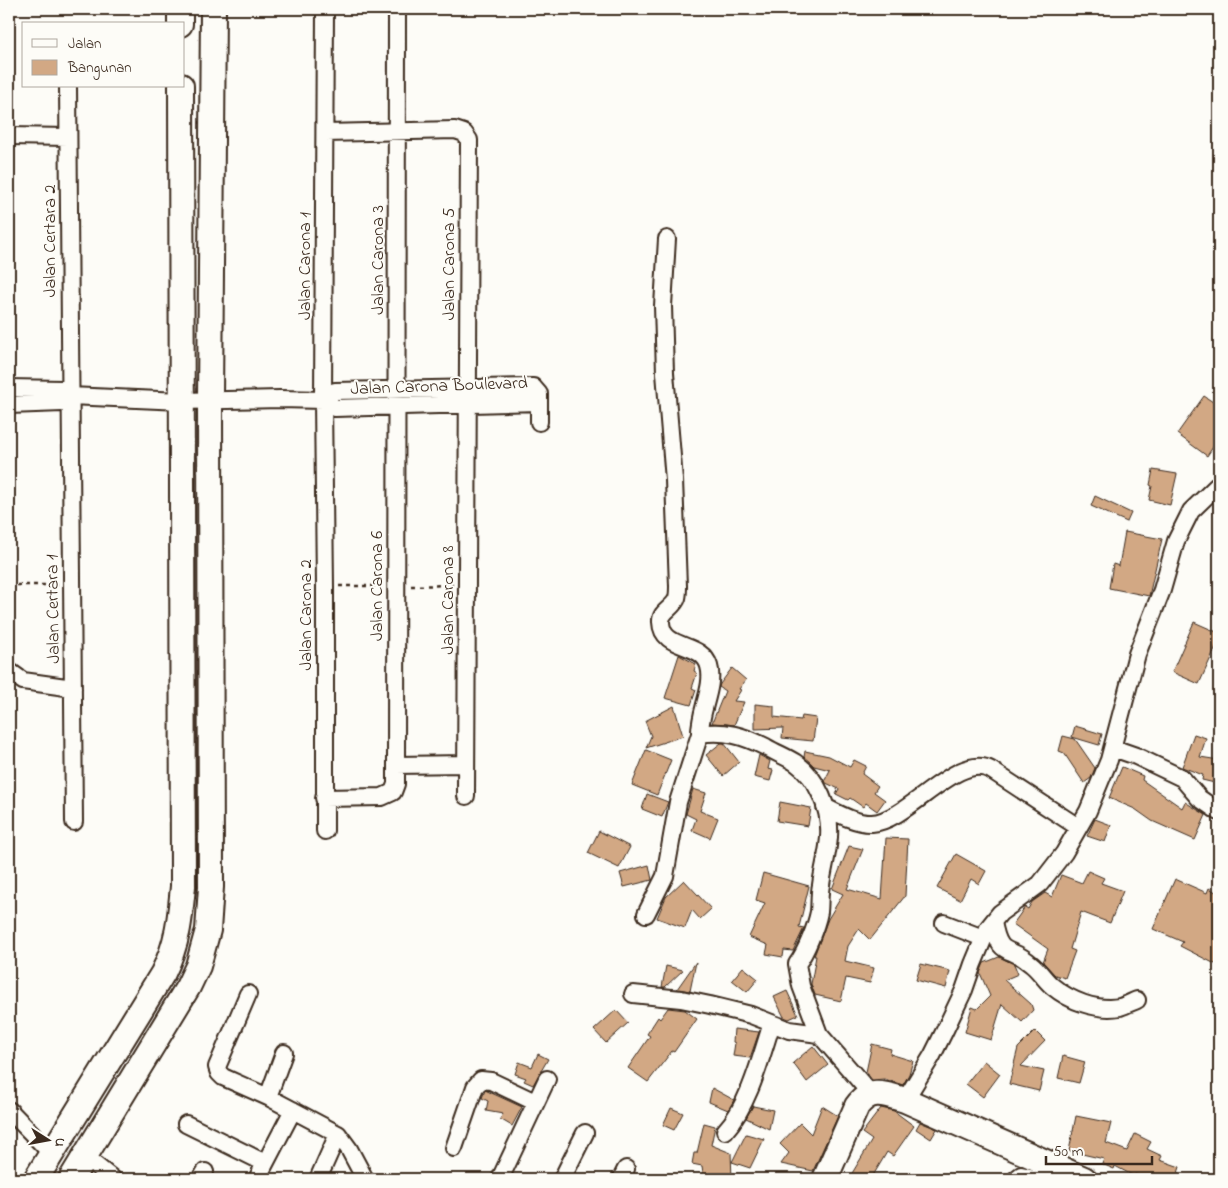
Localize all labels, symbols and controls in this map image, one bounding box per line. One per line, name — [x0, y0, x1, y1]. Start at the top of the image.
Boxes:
legend — [22, 22, 185, 88]
text: Jalan — [68, 33, 101, 55]
text: Bangunan — [67, 57, 132, 80]
street label: Jalan Certara 2 — [38, 185, 64, 297]
street label: Jalan Carona 3 — [366, 205, 392, 315]
street label: Jalan Carona 5 — [437, 208, 463, 320]
street label: Jalan Carona 1 — [293, 212, 319, 320]
street label: Jalan Carona Boulevard — [350, 371, 528, 403]
street label: Jalan Carona 6 — [365, 531, 391, 641]
street label: Jalan Carona 8 — [436, 545, 462, 655]
street label: Jalan Certara 1 — [40, 554, 68, 664]
street label: Jalan Carona 2 — [294, 559, 320, 671]
north arrow — [22, 1116, 72, 1166]
scale bar — [1046, 1133, 1152, 1165]
text: U — [48, 1136, 70, 1149]
text: 50 m — [1053, 1141, 1084, 1163]

